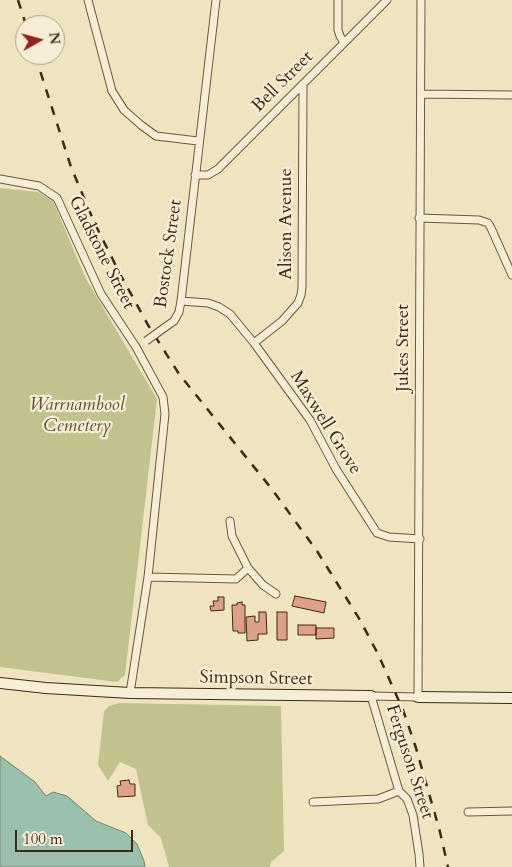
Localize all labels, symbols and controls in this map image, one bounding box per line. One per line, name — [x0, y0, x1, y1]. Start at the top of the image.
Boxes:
north arrow — [15, 15, 65, 65]
text: N — [44, 31, 65, 45]
street label: Bell Street — [248, 47, 318, 117]
street label: Alison Avenue — [276, 168, 298, 280]
street label: Gladstone Street — [63, 193, 139, 313]
street label: Bostock Street — [151, 198, 187, 310]
street label: Jukes Street — [393, 304, 415, 392]
street label: Maxwell Grove — [285, 367, 365, 479]
park label: Warrnambool Cemetery — [29, 395, 125, 438]
street label: Simpson Street — [199, 667, 313, 691]
street label: Ferguson Street — [380, 702, 438, 822]
scale bar — [18, 820, 135, 852]
text: 100 m — [23, 829, 63, 849]

